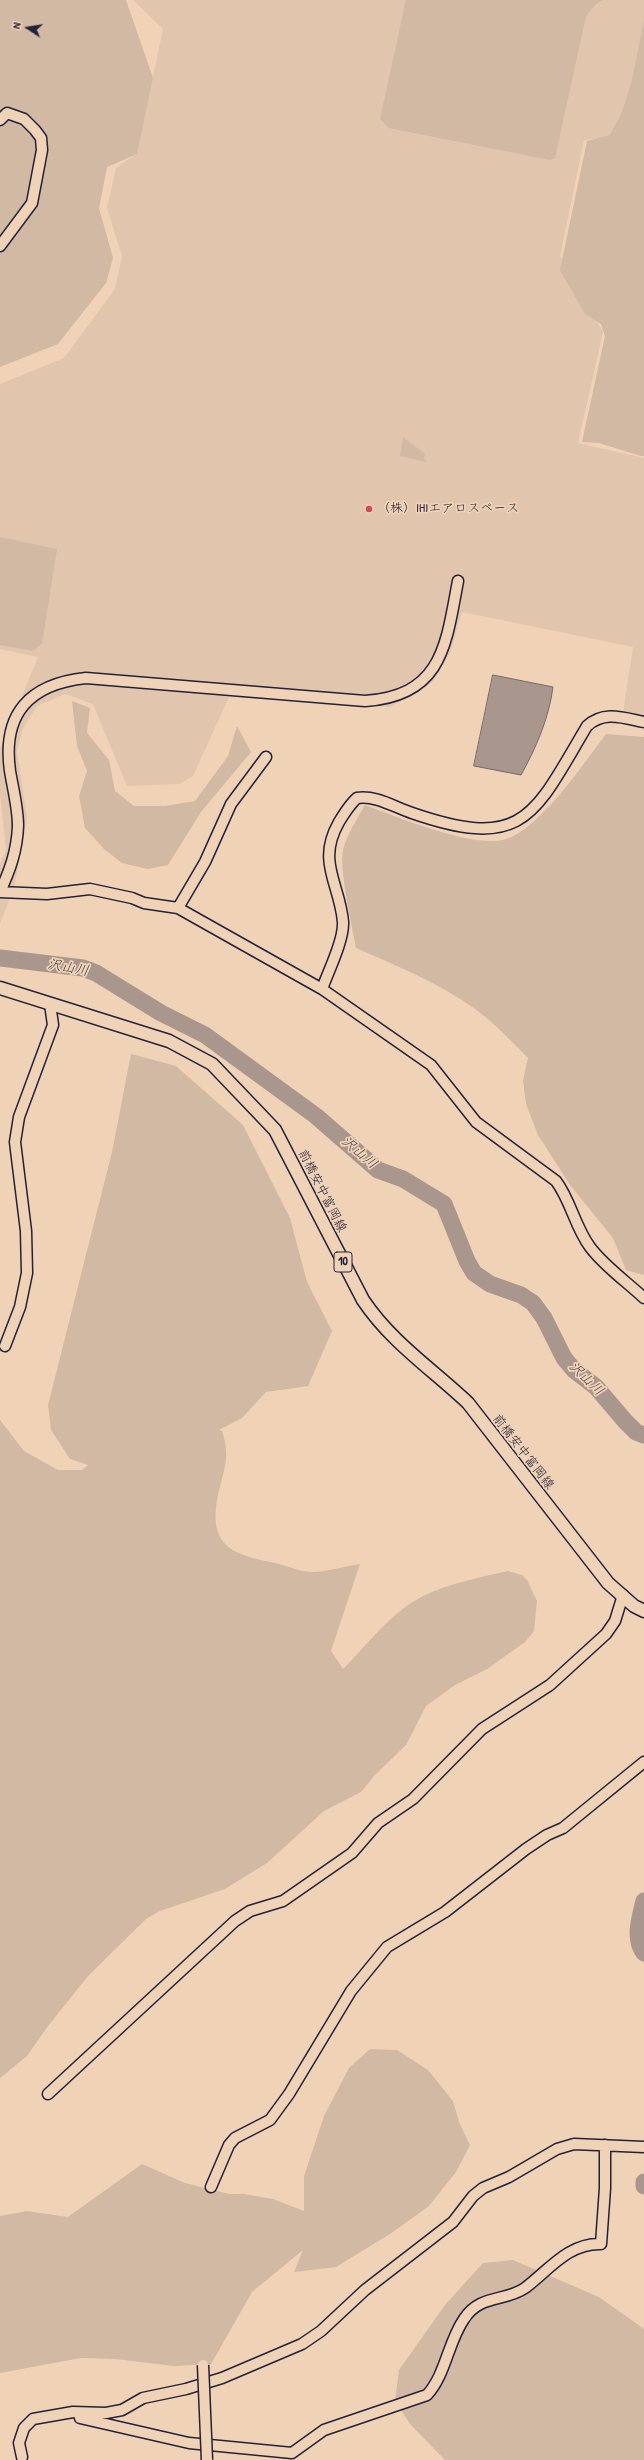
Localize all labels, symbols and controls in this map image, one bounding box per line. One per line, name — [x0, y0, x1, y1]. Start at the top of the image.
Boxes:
north arrow — [8, 8, 48, 48]
text: N — [9, 21, 24, 30]
place label: （株）IHIエアロスペース — [377, 501, 519, 517]
marker: （株）IHIエアロスペース — [364, 504, 374, 514]
water label: 沢山川 — [46, 956, 90, 980]
water label: 沢山川 — [338, 1133, 380, 1173]
street label: 前橋安中富岡線 — [294, 1147, 350, 1235]
road number: 10 — [334, 1252, 352, 1272]
water label: 沢山川 — [565, 1358, 607, 1400]
street label: 前橋安中富岡線 — [489, 1411, 557, 1493]

